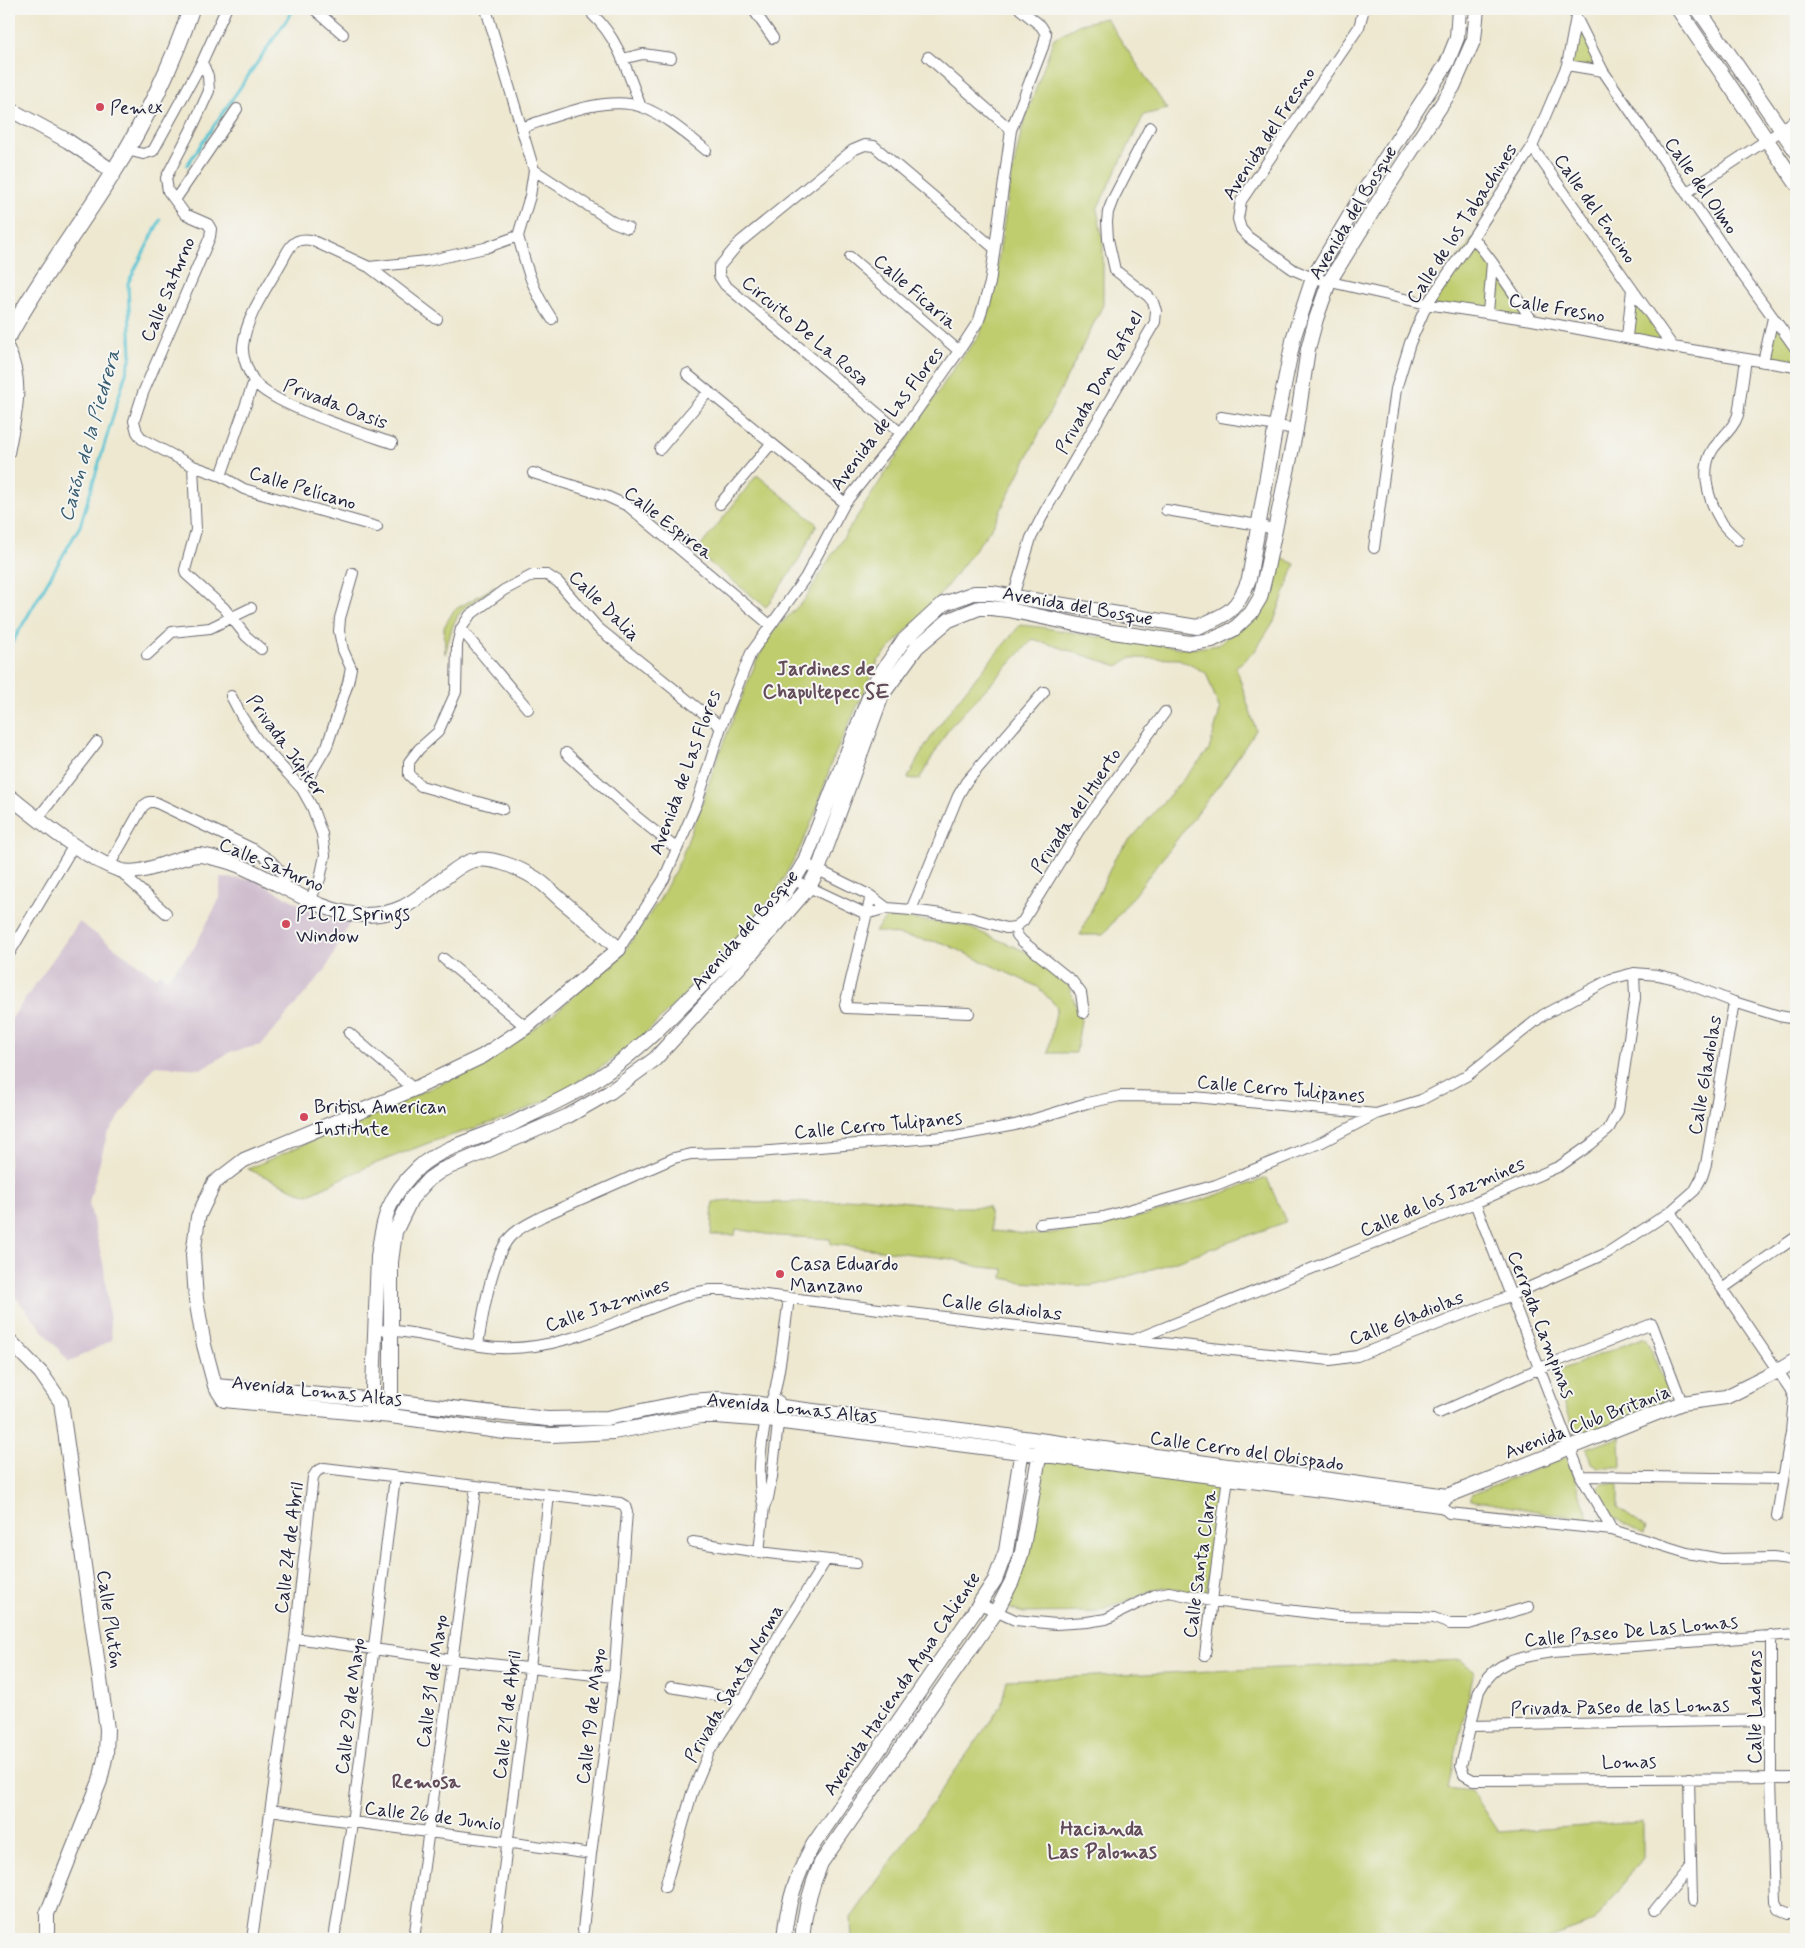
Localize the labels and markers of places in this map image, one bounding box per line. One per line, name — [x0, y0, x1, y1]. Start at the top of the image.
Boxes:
place label: Pemex — [110, 96, 163, 121]
marker: Pemex — [94, 101, 106, 113]
place label: PIC12 Springs Window — [296, 902, 410, 949]
marker: PIC12 Springs Window — [280, 918, 292, 930]
place label: British American Institute — [314, 1095, 447, 1142]
marker: British American Institute — [298, 1111, 310, 1123]
place label: Casa Eduardo Manzano — [790, 1252, 898, 1299]
marker: Casa Eduardo Manzano — [774, 1268, 786, 1280]

